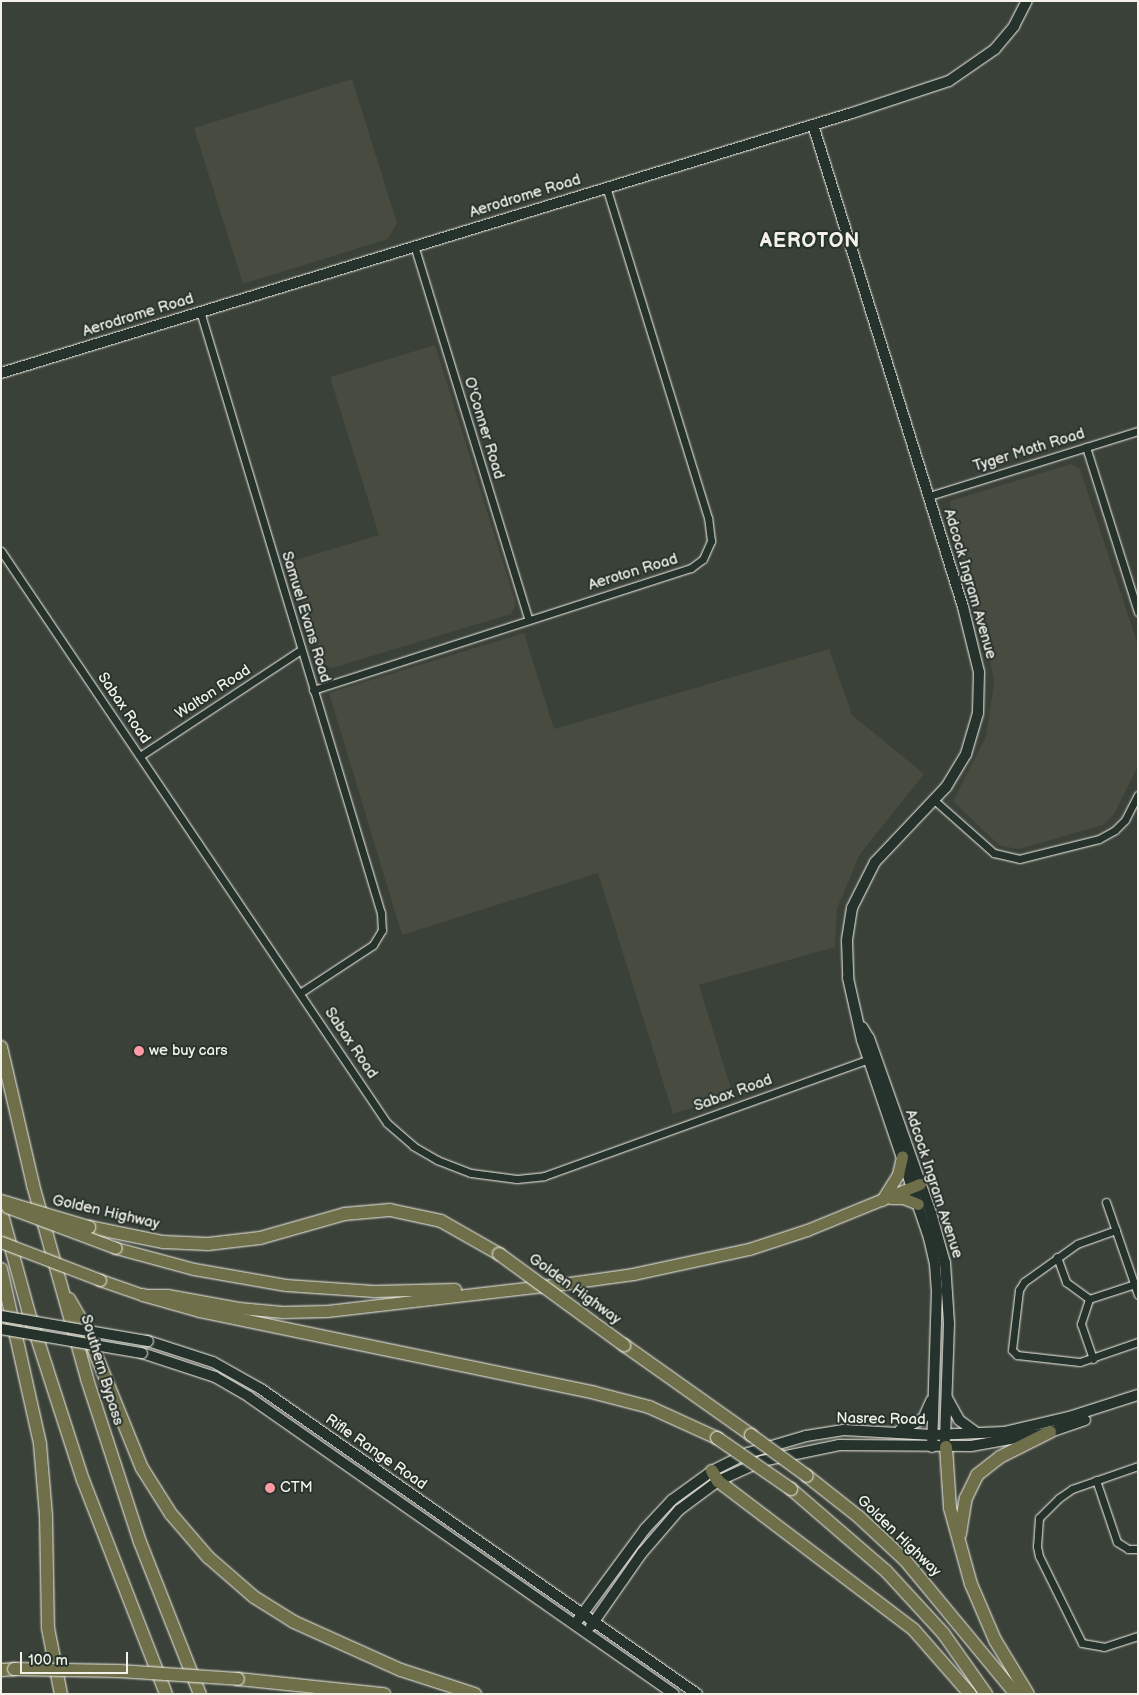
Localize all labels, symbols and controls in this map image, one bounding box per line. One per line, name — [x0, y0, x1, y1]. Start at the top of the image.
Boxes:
street label: Aerodrome Road — [467, 171, 583, 221]
district label: AEROTON — [759, 229, 861, 253]
street label: Aerodrome Road — [80, 290, 196, 340]
street label: O'Conner Road — [460, 375, 508, 481]
street label: Tyger Moth Road — [971, 424, 1087, 476]
street label: Adcock Ingram Avenue — [940, 507, 1000, 661]
street label: Samuel Evans Road — [277, 549, 335, 685]
street label: Aeroton Road — [586, 550, 680, 594]
street label: Walton Road — [172, 661, 254, 723]
street label: Sabax Road — [94, 669, 154, 747]
street label: Sabax Road — [321, 1004, 381, 1082]
place label: we buy cars — [149, 1042, 229, 1060]
marker: we buy cars — [133, 1045, 145, 1057]
street label: Sabax Road — [691, 1071, 775, 1115]
street label: Adcock Ingram Avenue — [901, 1107, 967, 1261]
street label: Golden Highway — [51, 1191, 161, 1233]
street label: Golden Highway — [525, 1250, 625, 1328]
street label: Southern Bypass — [77, 1313, 127, 1427]
street label: Nasrec Road — [836, 1409, 926, 1429]
street label: Rifle Range Road — [322, 1410, 430, 1494]
place label: CTM — [280, 1479, 313, 1497]
marker: CTM — [264, 1482, 276, 1494]
street label: Golden Highway — [853, 1491, 945, 1581]
scale bar — [22, 1642, 130, 1674]
text: 100 m — [28, 1651, 68, 1670]

